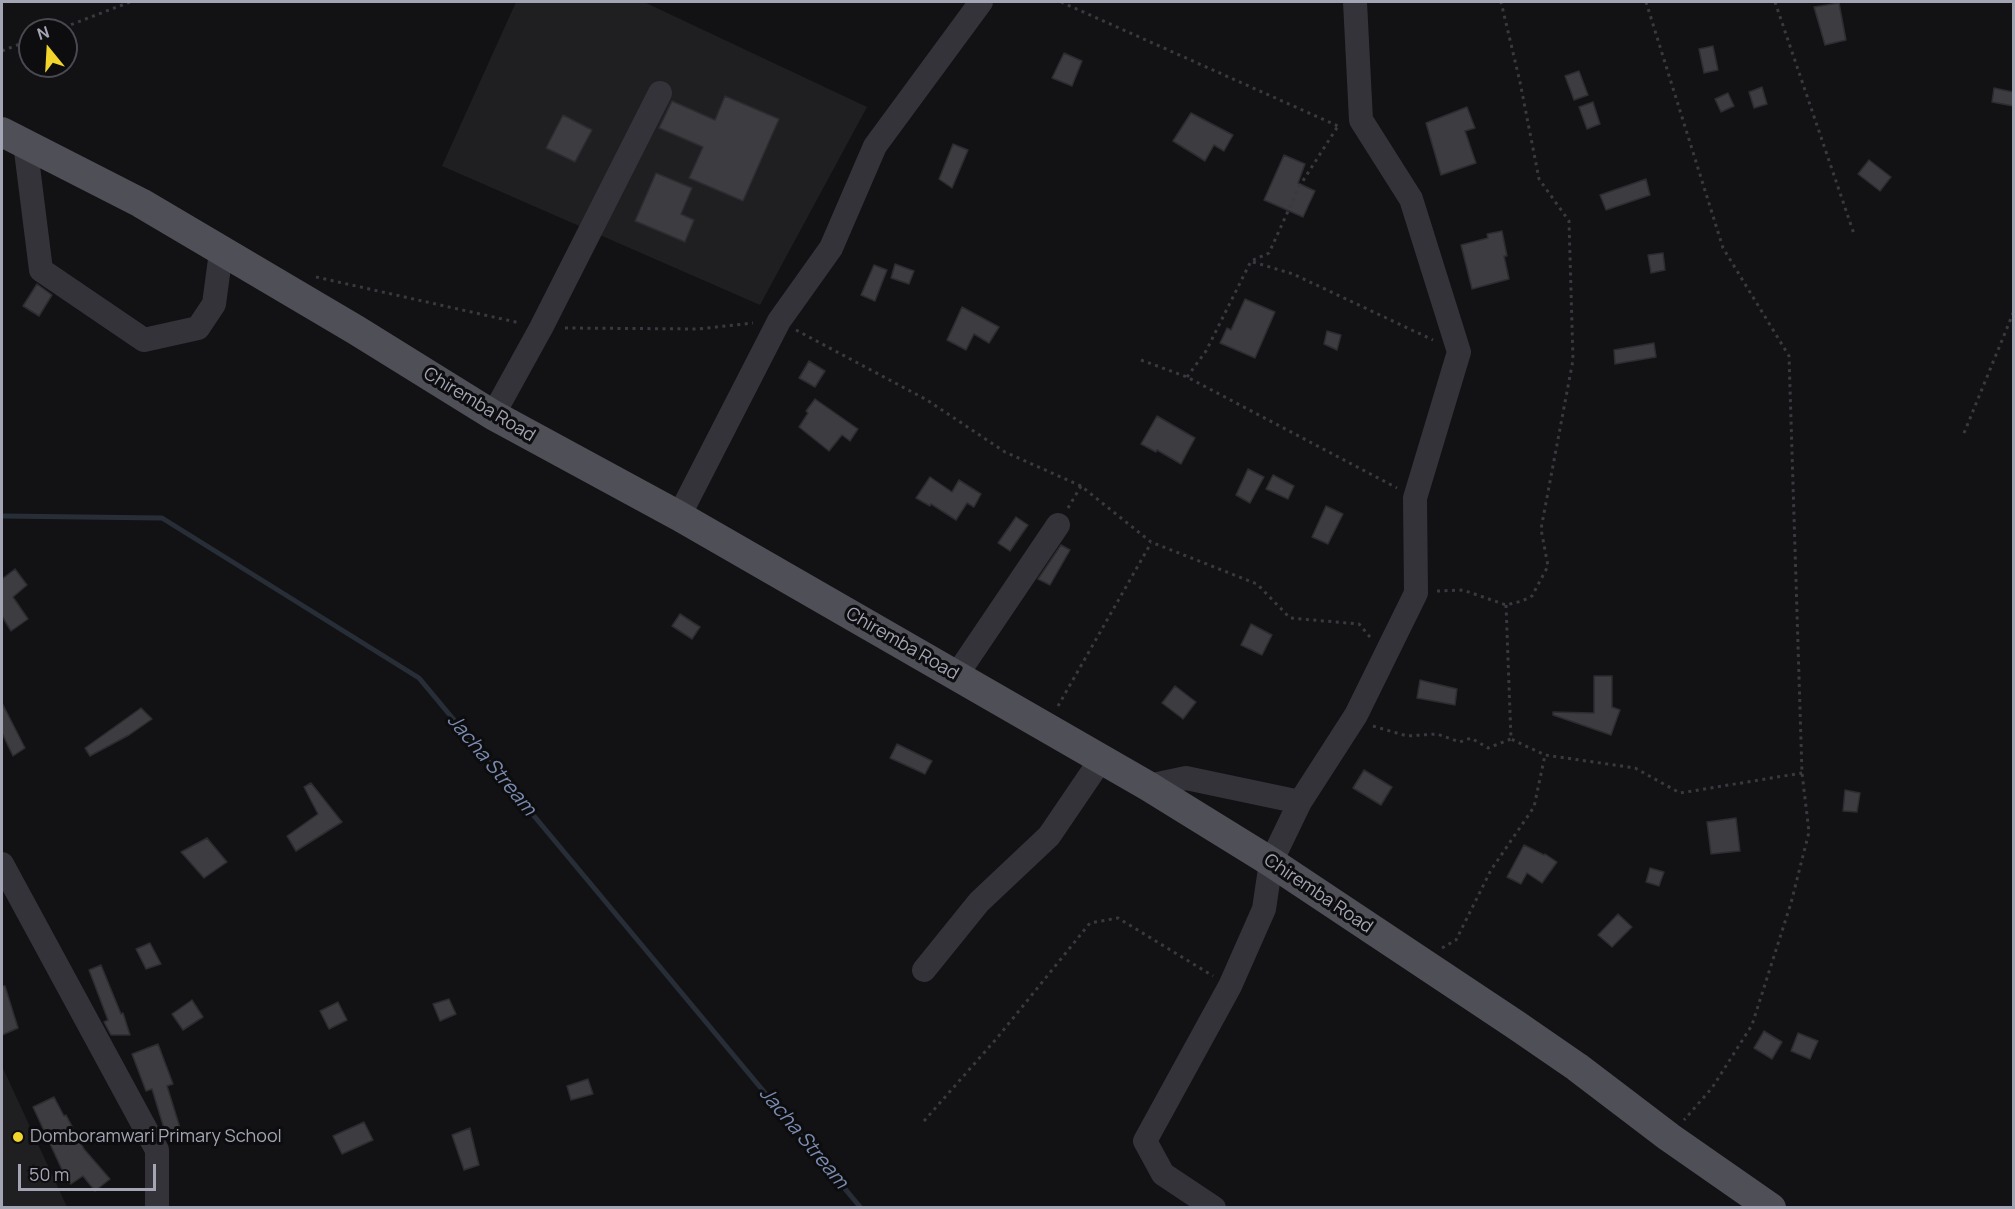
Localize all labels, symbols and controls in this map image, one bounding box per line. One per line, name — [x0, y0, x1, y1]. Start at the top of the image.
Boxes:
north arrow — [18, 18, 78, 78]
text: N — [34, 21, 52, 45]
street label: Chiremba Road — [419, 363, 539, 447]
street label: Chiremba Road — [842, 603, 962, 685]
water label: Jacha Stream — [442, 709, 540, 821]
street label: Chiremba Road — [1260, 850, 1376, 938]
water label: Jacha Stream — [754, 1082, 852, 1194]
place label: Domboramwari Primary School — [30, 1126, 282, 1148]
marker: Domboramwari Primary School — [11, 1130, 25, 1144]
scale bar — [21, 1152, 159, 1190]
text: 50 m — [29, 1162, 69, 1186]

